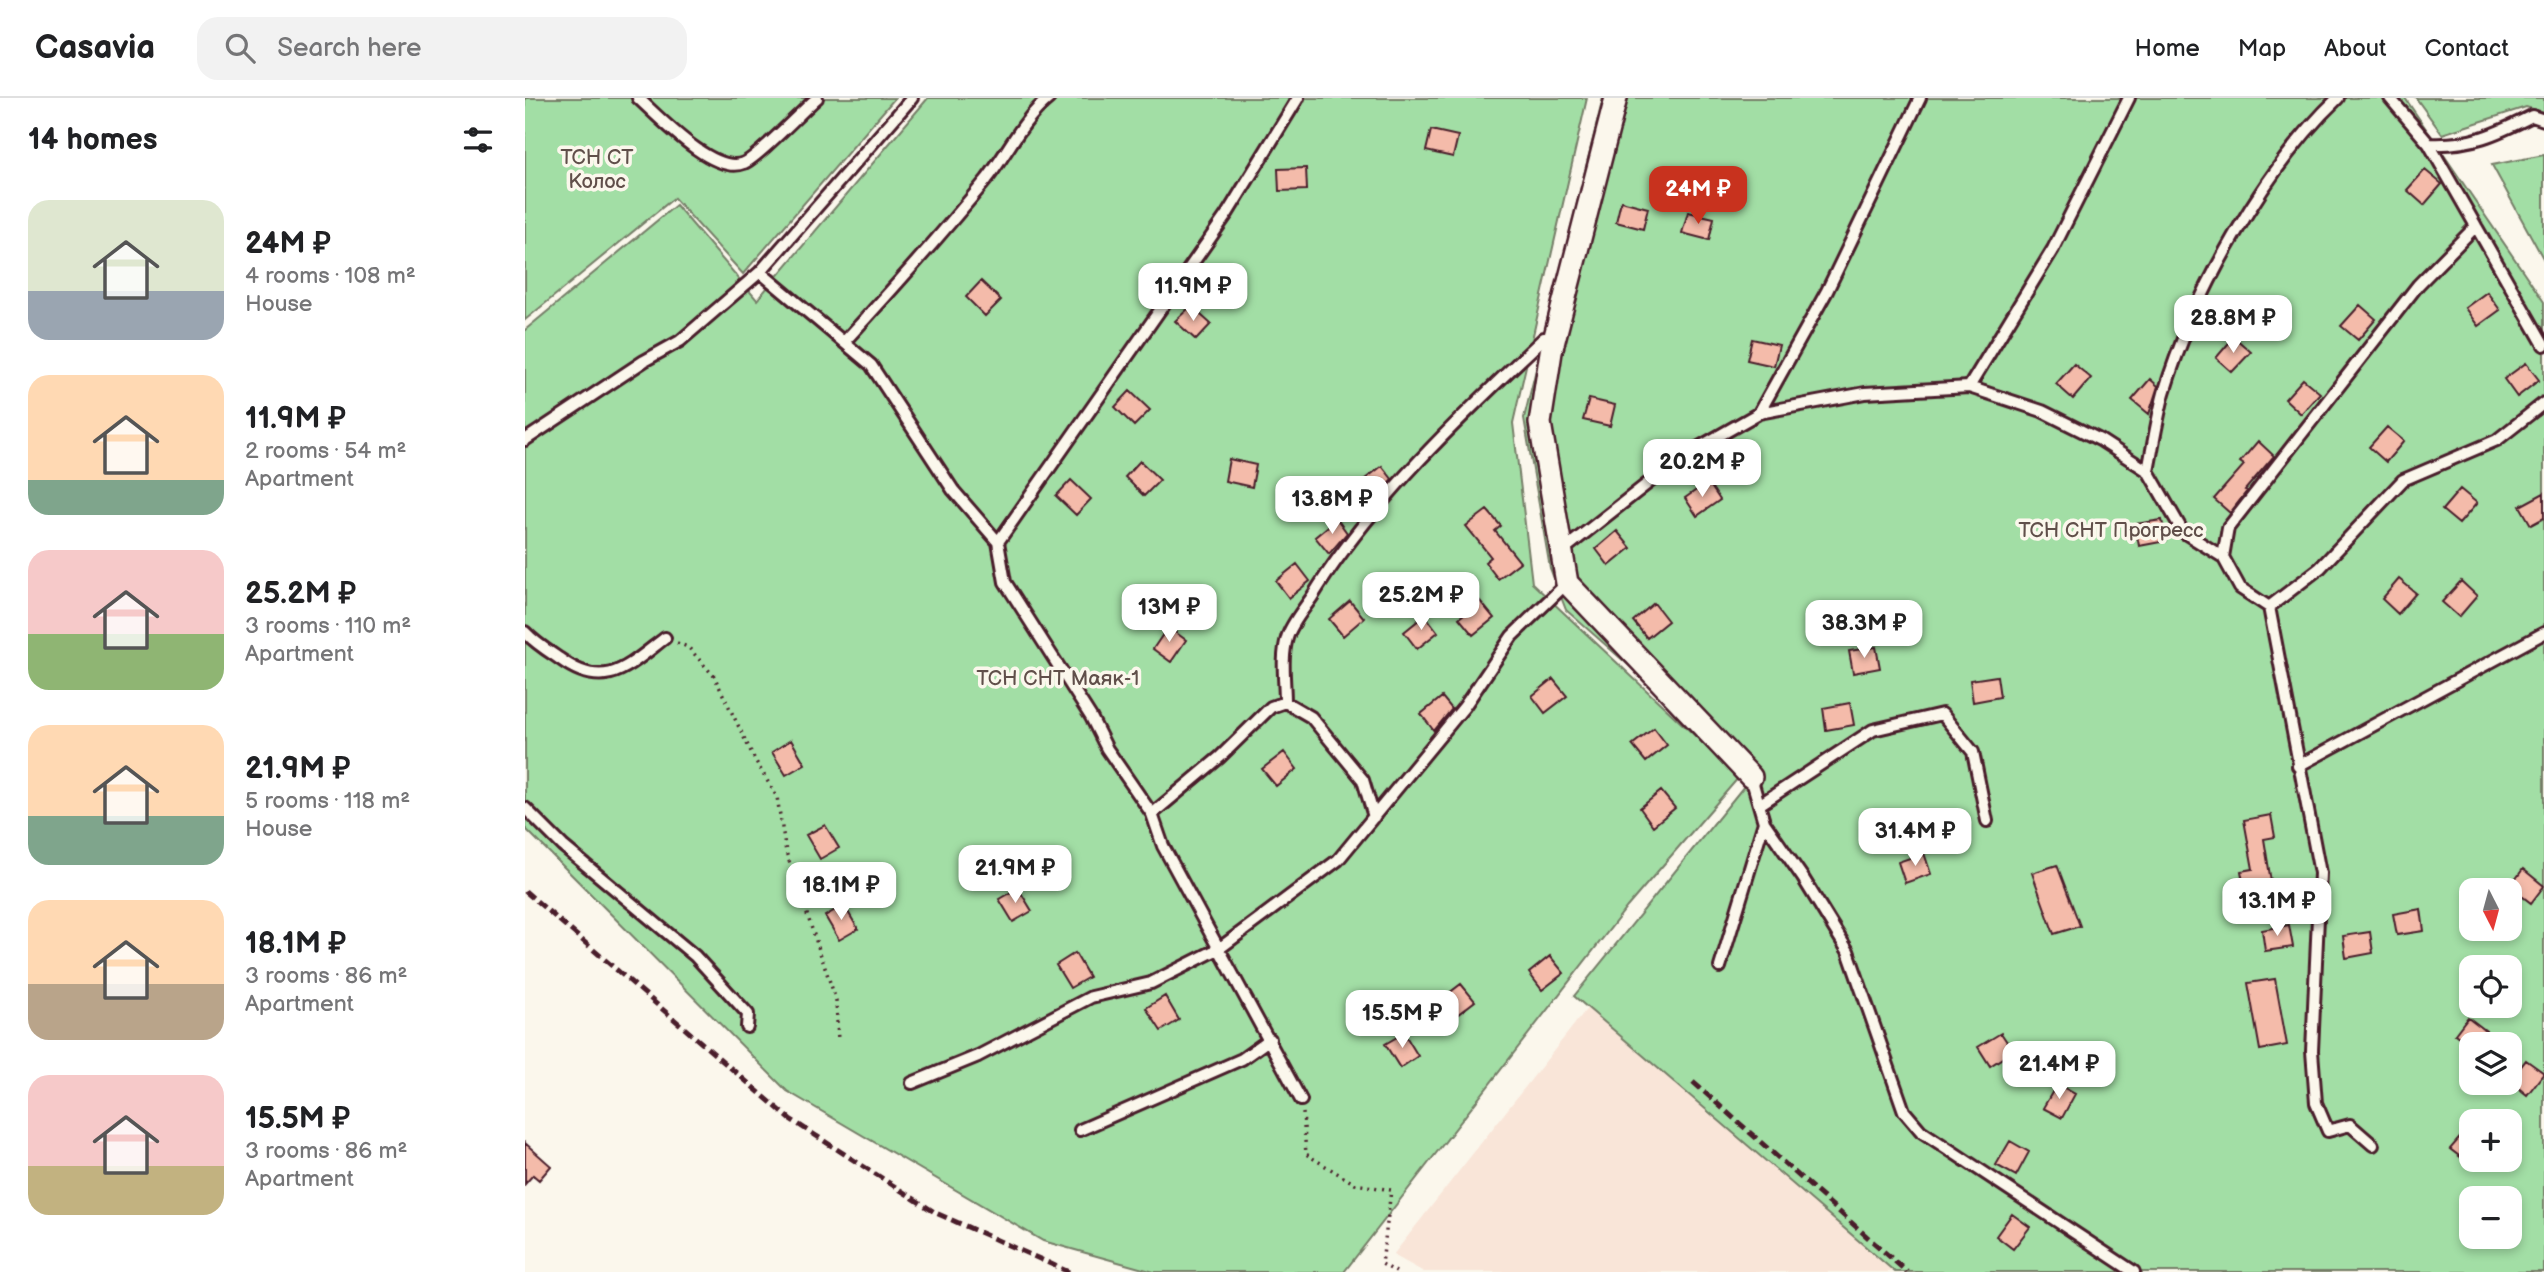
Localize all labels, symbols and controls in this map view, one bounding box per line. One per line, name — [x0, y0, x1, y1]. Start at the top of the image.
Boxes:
search box — [197, 17, 687, 80]
text: Casavia — [35, 28, 155, 68]
icon: search — [221, 29, 259, 67]
text: Search here — [277, 33, 421, 64]
text: Home — [2135, 34, 2200, 63]
text: Map — [2238, 34, 2286, 63]
text: About — [2324, 34, 2386, 63]
text: Contact — [2424, 34, 2509, 63]
icon: filters — [459, 121, 497, 159]
text: 14 homes — [28, 122, 157, 158]
park label: ТСН СТ Колос — [560, 145, 634, 194]
pin: 24M ₽ — [1649, 166, 1747, 226]
text: 24M ₽ — [1665, 175, 1731, 203]
text: 24M ₽ — [245, 226, 331, 262]
icon: home — [84, 228, 168, 312]
text: 4 rooms · 108 m² — [245, 262, 416, 290]
pin: 11.9M ₽ — [1128, 264, 1258, 323]
text: 11.9M ₽ — [1154, 272, 1232, 300]
text: House — [245, 290, 312, 318]
pin: 28.8M ₽ — [2168, 296, 2298, 355]
text: 28.8M ₽ — [2190, 304, 2276, 332]
text: 11.9M ₽ — [245, 401, 346, 437]
icon: home — [84, 403, 168, 487]
text: 2 rooms · 54 m² — [245, 437, 407, 465]
pin: 20.2M ₽ — [1637, 440, 1767, 499]
text: 20.2M ₽ — [1659, 448, 1745, 476]
text: Apartment — [245, 465, 354, 493]
pin: 13.8M ₽ — [1267, 476, 1397, 536]
text: 13.8M ₽ — [1291, 485, 1373, 513]
park label: ТСН СНТ Прогресс — [2018, 518, 2204, 543]
pin: 25.2M ₽ — [1356, 573, 1486, 632]
text: 25.2M ₽ — [245, 576, 356, 612]
icon: home — [84, 578, 168, 662]
text: 25.2M ₽ — [1378, 581, 1464, 609]
pin: 13M ₽ — [1120, 584, 1218, 644]
text: 13M ₽ — [1138, 593, 1200, 621]
pin: 38.3M ₽ — [1799, 601, 1929, 660]
text: 38.3M ₽ — [1821, 609, 1907, 637]
text: 3 rooms · 110 m² — [245, 612, 411, 640]
text: Apartment — [245, 640, 354, 668]
park label: ТСН СНТ Маяк-1 — [977, 666, 1139, 691]
text: 21.9M ₽ — [245, 751, 351, 787]
icon: home — [84, 753, 168, 837]
text: 5 rooms · 118 m² — [245, 787, 410, 815]
pin: 31.4M ₽ — [1850, 808, 1980, 868]
text: House — [245, 815, 312, 843]
text: 31.4M ₽ — [1874, 817, 1956, 845]
pin: 21.9M ₽ — [950, 846, 1080, 905]
text: 21.9M ₽ — [975, 854, 1055, 882]
pin: 18.1M ₽ — [776, 862, 906, 922]
text: 18.1M ₽ — [802, 871, 880, 899]
pin: 13.1M ₽ — [2212, 878, 2342, 938]
north arrow — [2459, 878, 2522, 942]
map controls — [2459, 878, 2522, 1249]
text: 13.1M ₽ — [2238, 887, 2316, 915]
text: 18.1M ₽ — [245, 926, 346, 962]
icon: home — [84, 928, 168, 1012]
button: locate — [2459, 955, 2522, 1018]
text: 3 rooms · 86 m² — [245, 962, 407, 990]
text: Apartment — [245, 990, 354, 1018]
pin: 15.5M ₽ — [1337, 990, 1467, 1050]
text: 15.5M ₽ — [1362, 999, 1442, 1027]
button: layers — [2459, 1032, 2522, 1095]
pin: 21.4M ₽ — [1994, 1042, 2124, 1101]
text: 21.4M ₽ — [2018, 1050, 2100, 1078]
text: 15.5M ₽ — [245, 1101, 350, 1137]
icon: home — [84, 1103, 168, 1187]
button: + — [2459, 1109, 2522, 1172]
text: 3 rooms · 86 m² — [245, 1137, 407, 1165]
text: Apartment — [245, 1165, 354, 1193]
button: − — [2459, 1186, 2522, 1249]

